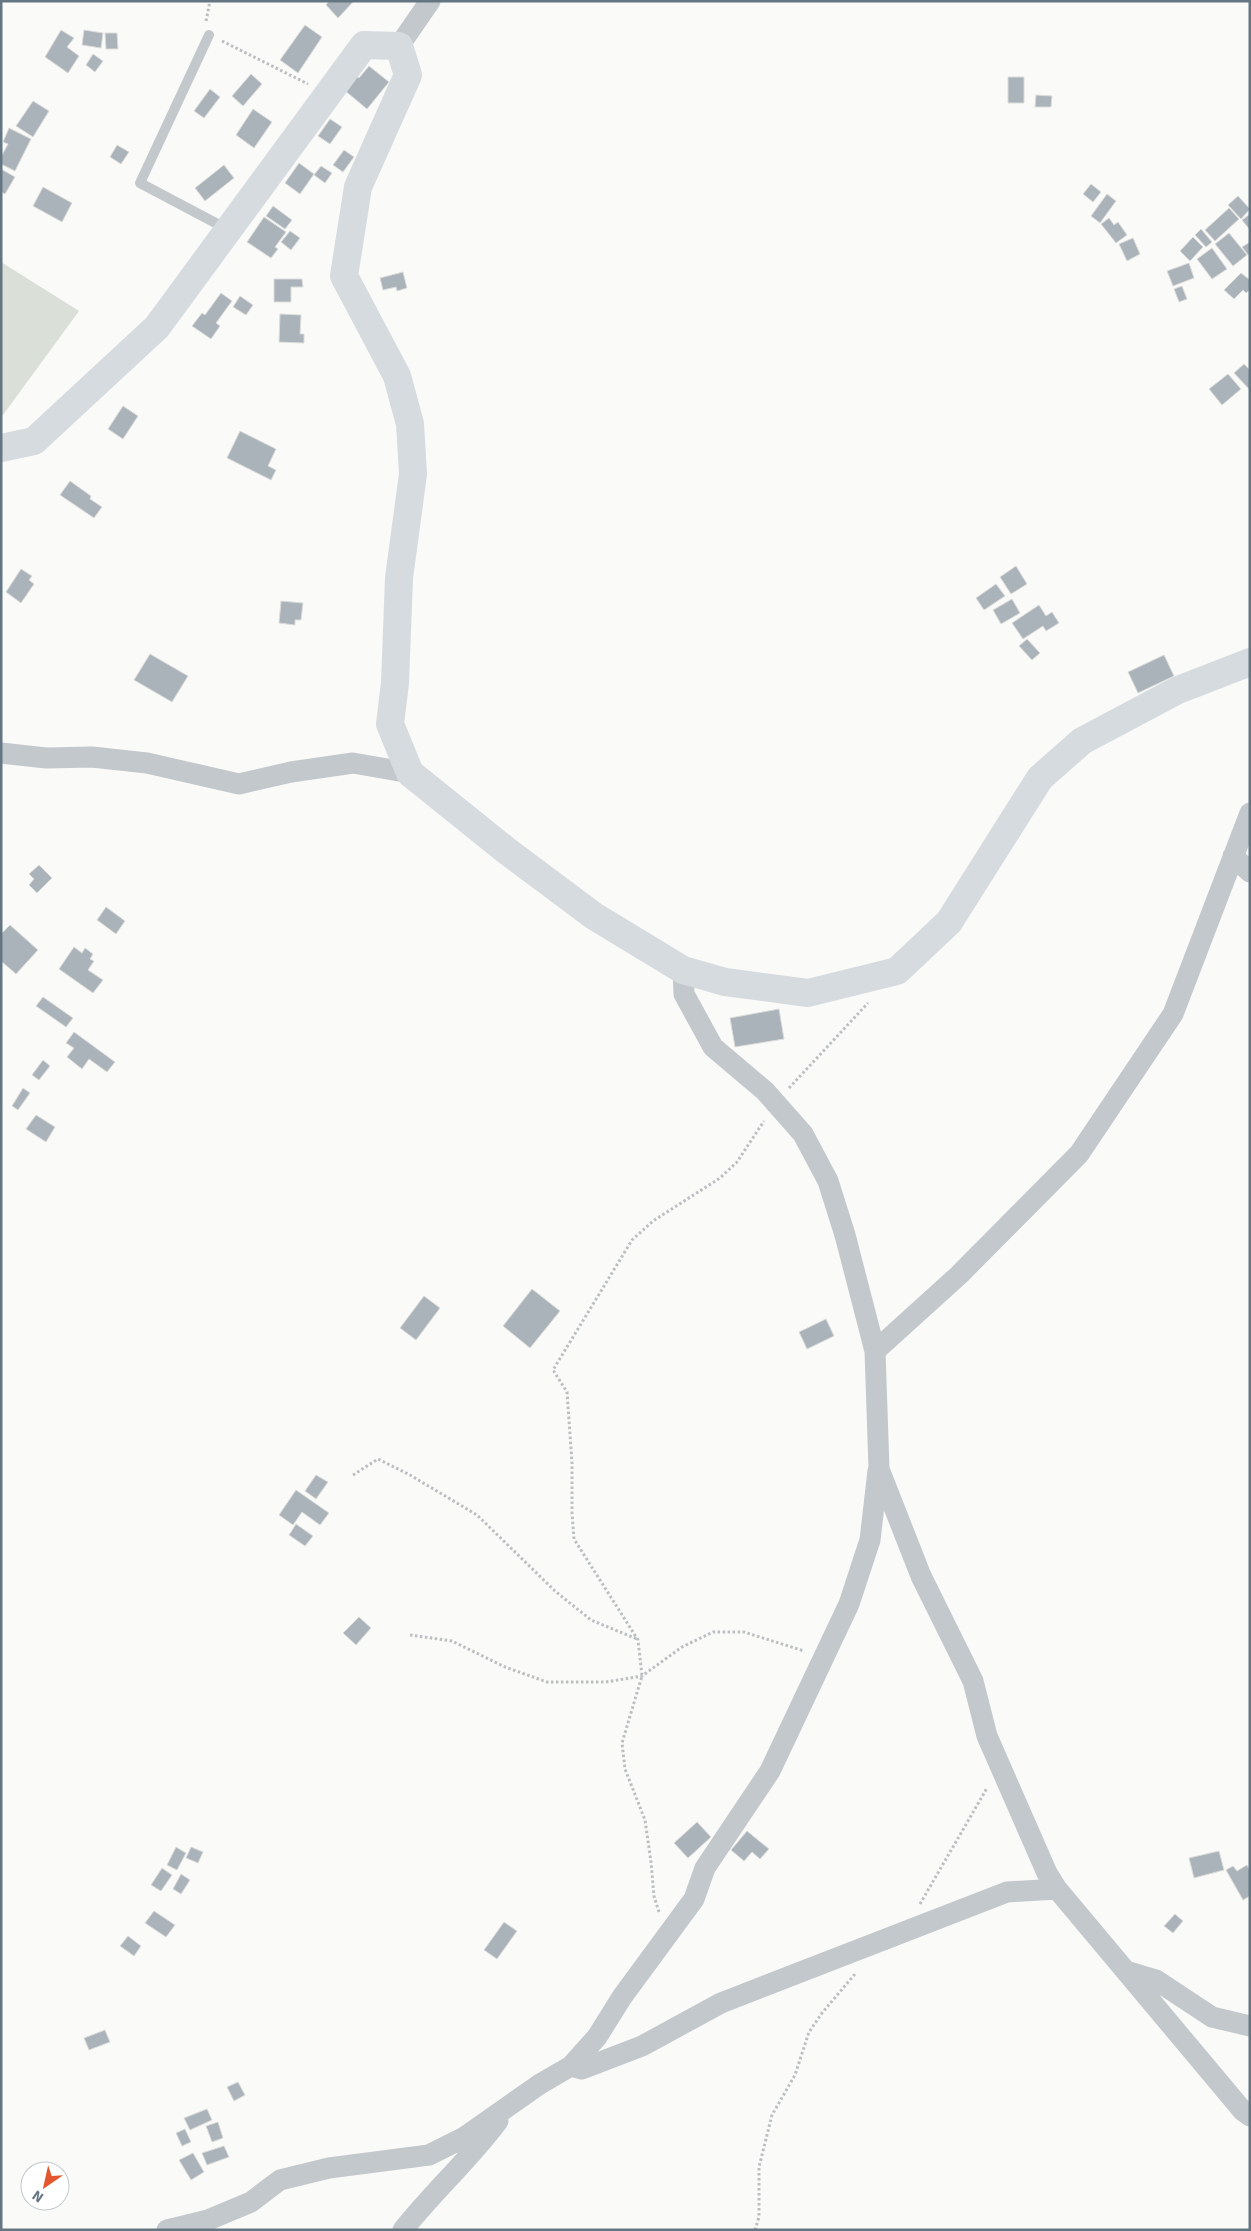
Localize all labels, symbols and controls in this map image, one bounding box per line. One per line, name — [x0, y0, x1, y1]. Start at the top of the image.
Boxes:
north arrow — [20, 2161, 70, 2211]
text: N — [29, 2187, 47, 2206]

